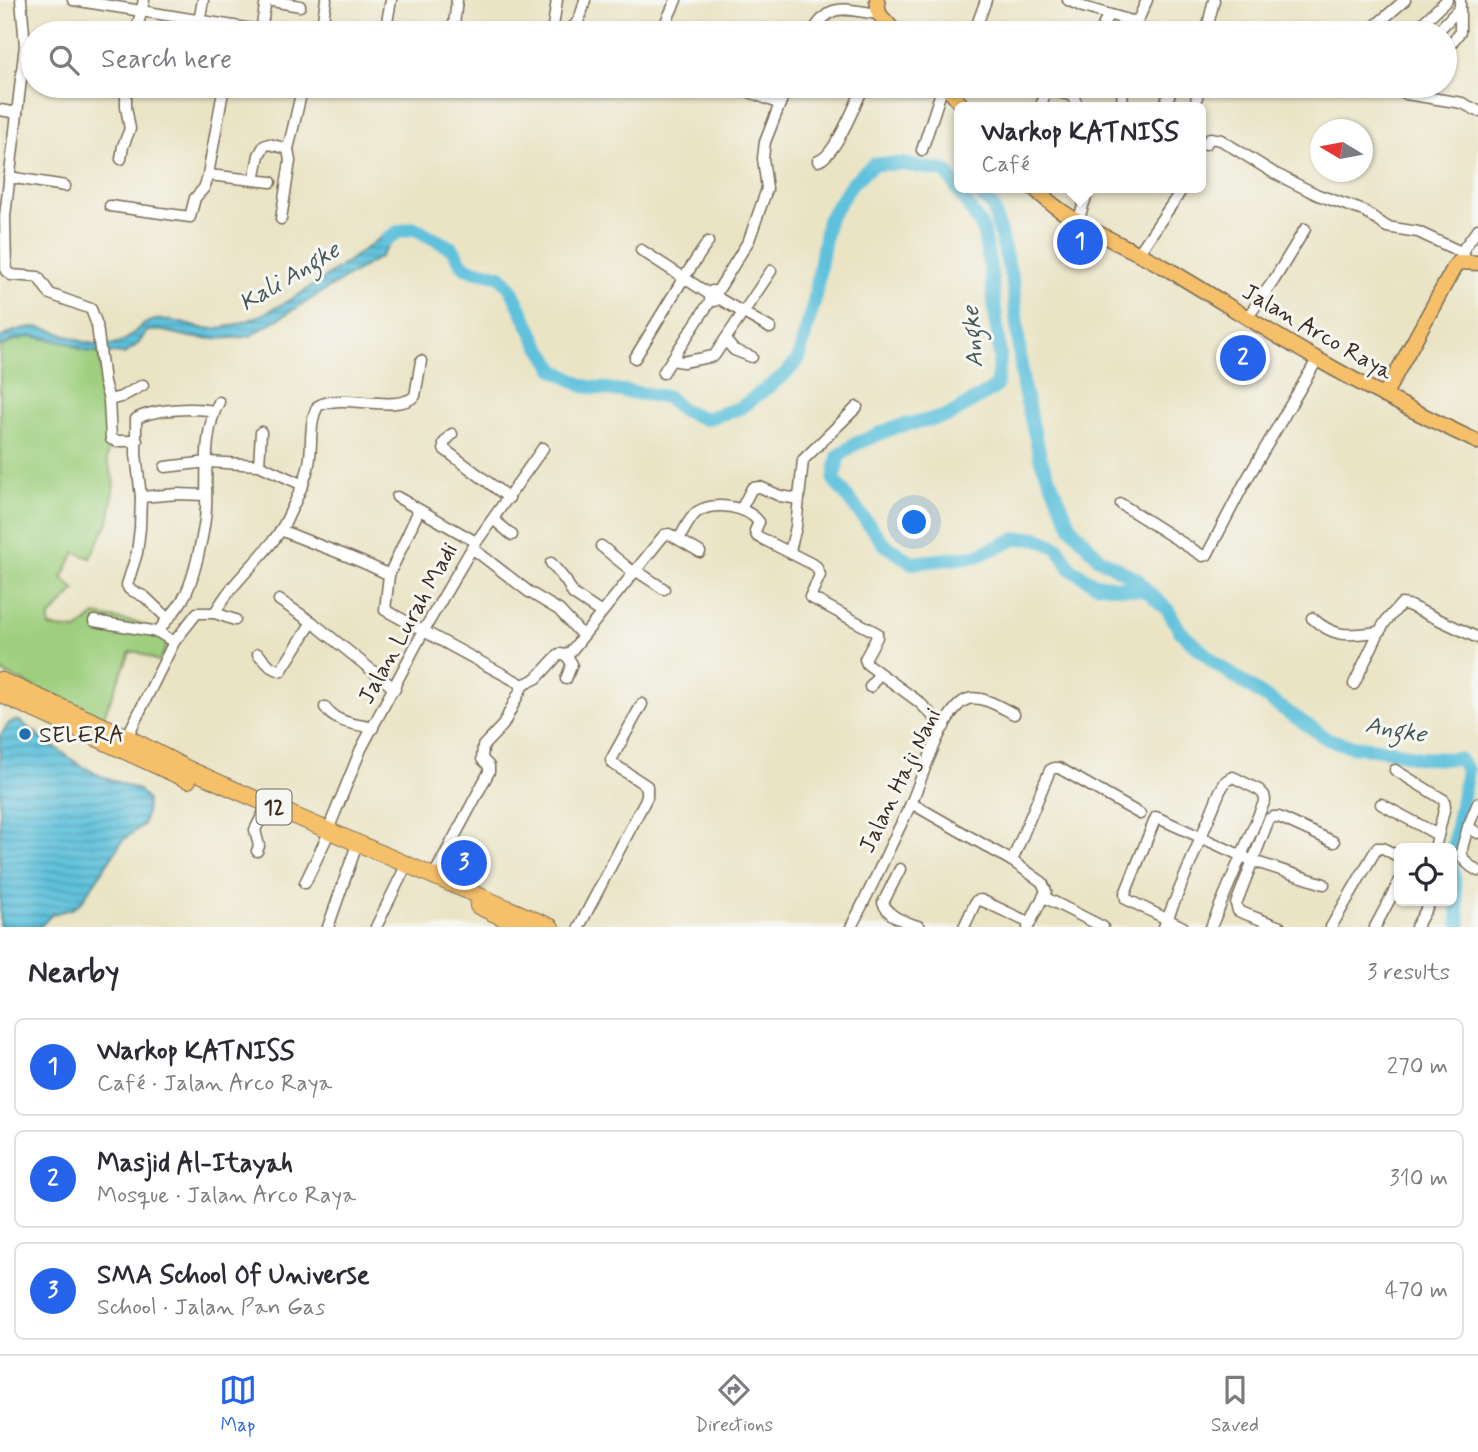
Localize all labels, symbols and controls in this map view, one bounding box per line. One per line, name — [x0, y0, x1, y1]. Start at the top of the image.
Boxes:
search box — [21, 21, 1457, 98]
icon: search — [45, 41, 83, 79]
text: Search here — [101, 43, 232, 77]
popup — [954, 102, 1206, 193]
text: Warkop KATNISS — [981, 116, 1179, 150]
north arrow — [1310, 119, 1373, 182]
text: Café — [981, 150, 1030, 180]
pin: 1 — [1057, 216, 1103, 268]
water label: Kali Angke — [234, 235, 348, 322]
street label: Jalan Arco Raya — [1236, 277, 1398, 388]
water label: Angke — [956, 304, 994, 369]
pin: 2 — [1220, 332, 1266, 384]
your location — [897, 505, 931, 539]
street label: Jalan Lurah Madi — [352, 538, 465, 710]
street label: Jalan Haji Nani — [853, 704, 949, 858]
water label: Angke — [1362, 710, 1430, 754]
place label: SELERA — [39, 721, 124, 751]
marker: SELERA — [17, 726, 33, 742]
road number: 12 — [256, 790, 292, 824]
pin: 3 — [441, 837, 487, 889]
map controls — [1394, 843, 1457, 906]
button: locate — [1394, 843, 1457, 906]
text: Nearby — [28, 953, 119, 992]
text: 3 results — [1367, 958, 1450, 988]
text: Warkop KATNISS — [97, 1035, 294, 1069]
text: 1 — [48, 1052, 58, 1082]
text: 270 m — [1387, 1052, 1448, 1082]
text: Café · Jalan Arco Raya — [97, 1069, 332, 1099]
text: Masjid Al-Itayah — [97, 1147, 293, 1181]
text: 2 — [47, 1164, 59, 1194]
text: 310 m — [1389, 1164, 1448, 1194]
text: Mosque · Jalan Arco Raya — [97, 1181, 356, 1211]
text: SMA School Of Universe — [97, 1259, 369, 1293]
text: 3 — [48, 1276, 58, 1306]
text: 470 m — [1385, 1276, 1448, 1306]
text: School · Jalan Pan Gas — [97, 1293, 325, 1323]
tab: Map — [219, 1371, 257, 1438]
tab: Directions — [695, 1371, 773, 1438]
tab: Saved — [1211, 1371, 1259, 1438]

